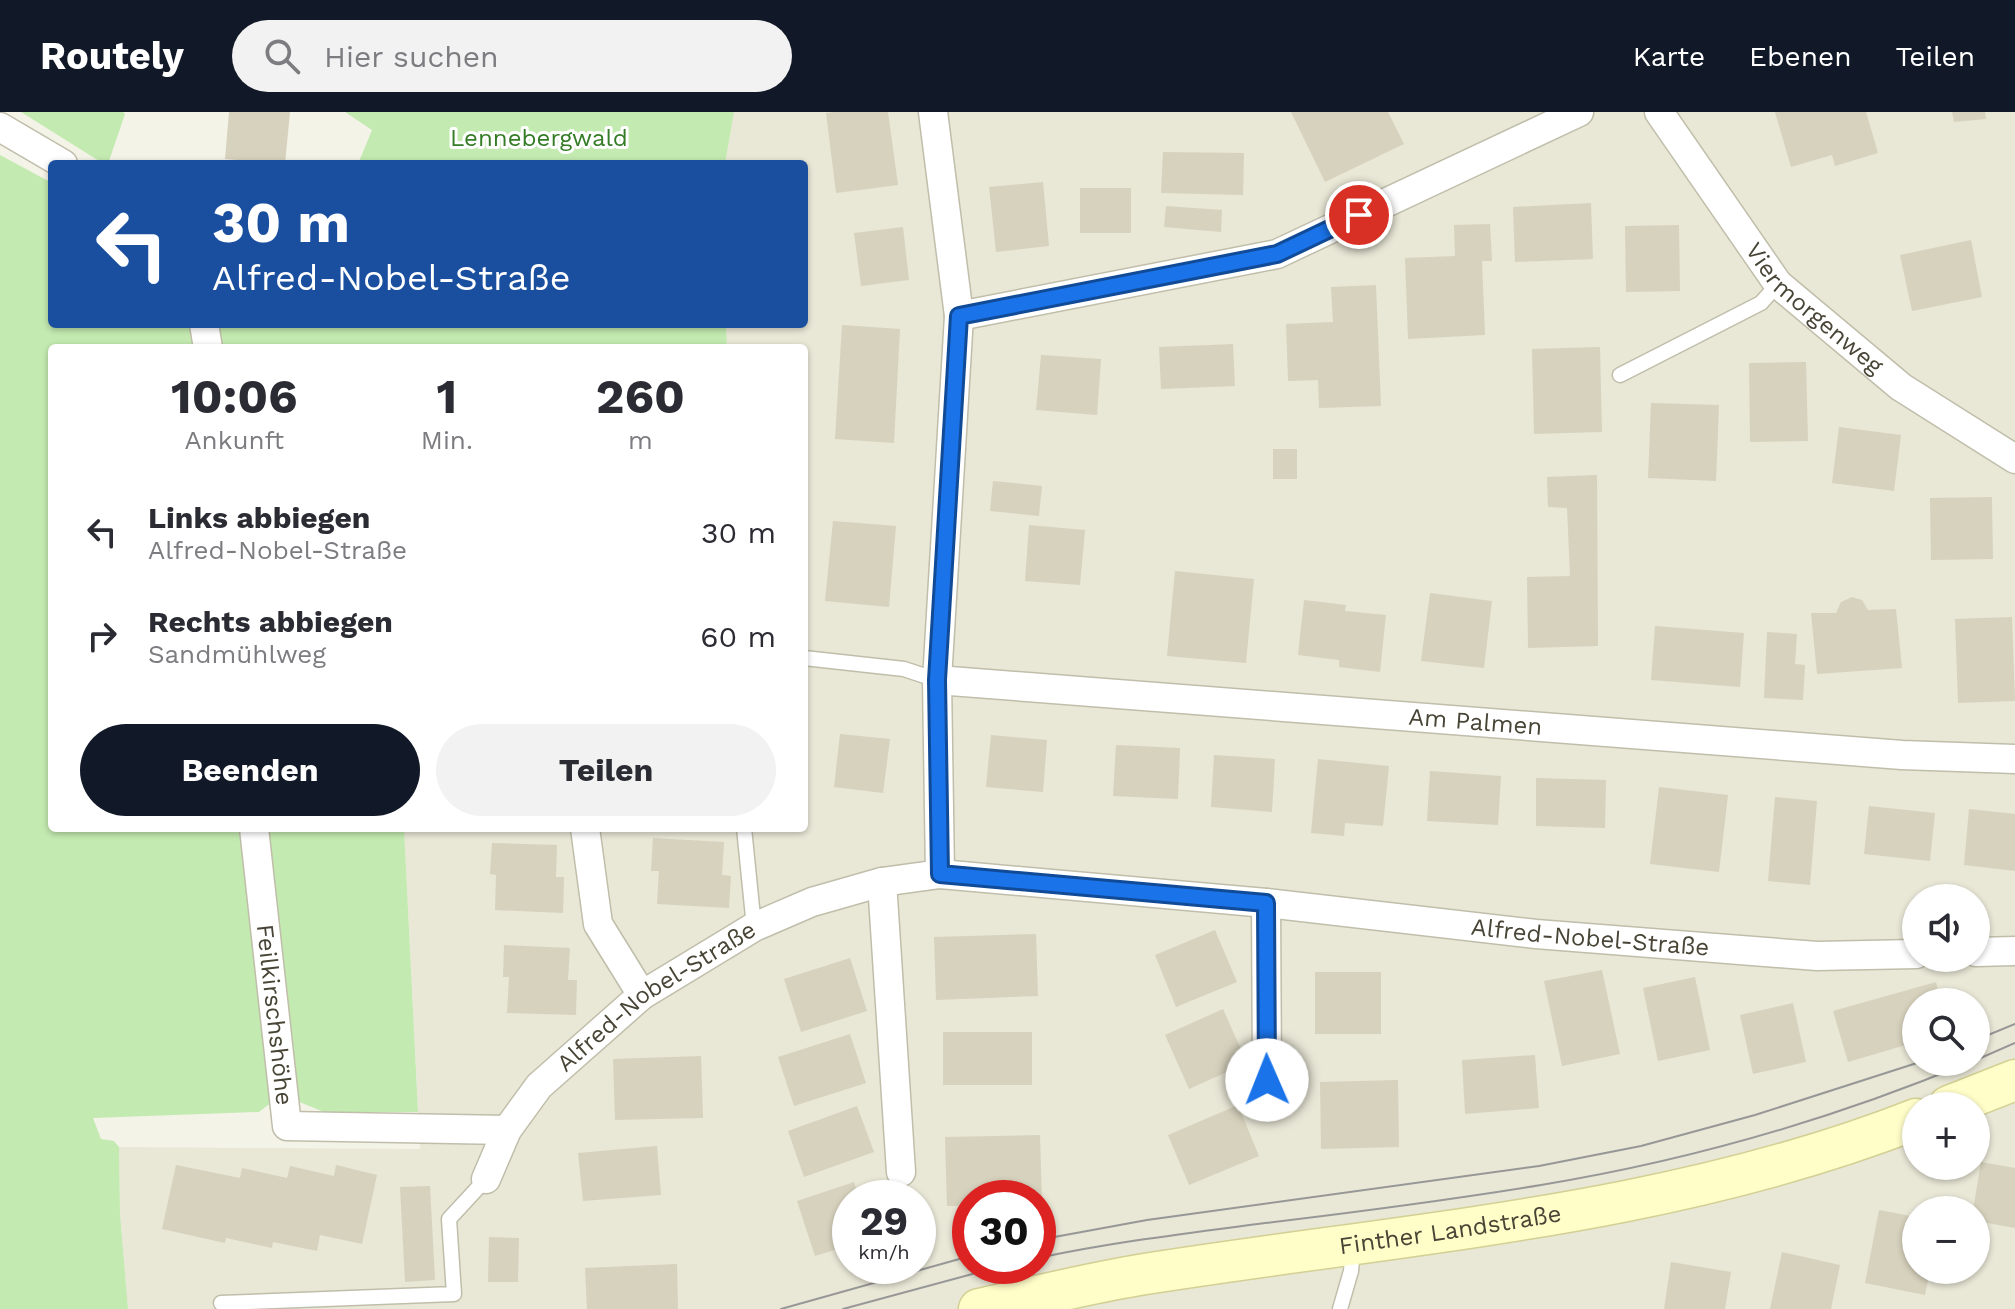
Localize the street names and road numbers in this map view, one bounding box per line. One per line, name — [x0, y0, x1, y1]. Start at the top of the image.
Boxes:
street label: Viermorgenweg — [1740, 237, 1889, 380]
street label: Am Palmen — [1407, 703, 1543, 741]
street label: Alfred-Nobel-Straße — [1469, 913, 1710, 962]
street label: Alfred-Nobel-Straße — [551, 915, 761, 1078]
street label: Feilkirschshöhe — [251, 923, 299, 1107]
street label: Finther Landstraße — [1337, 1199, 1563, 1260]

